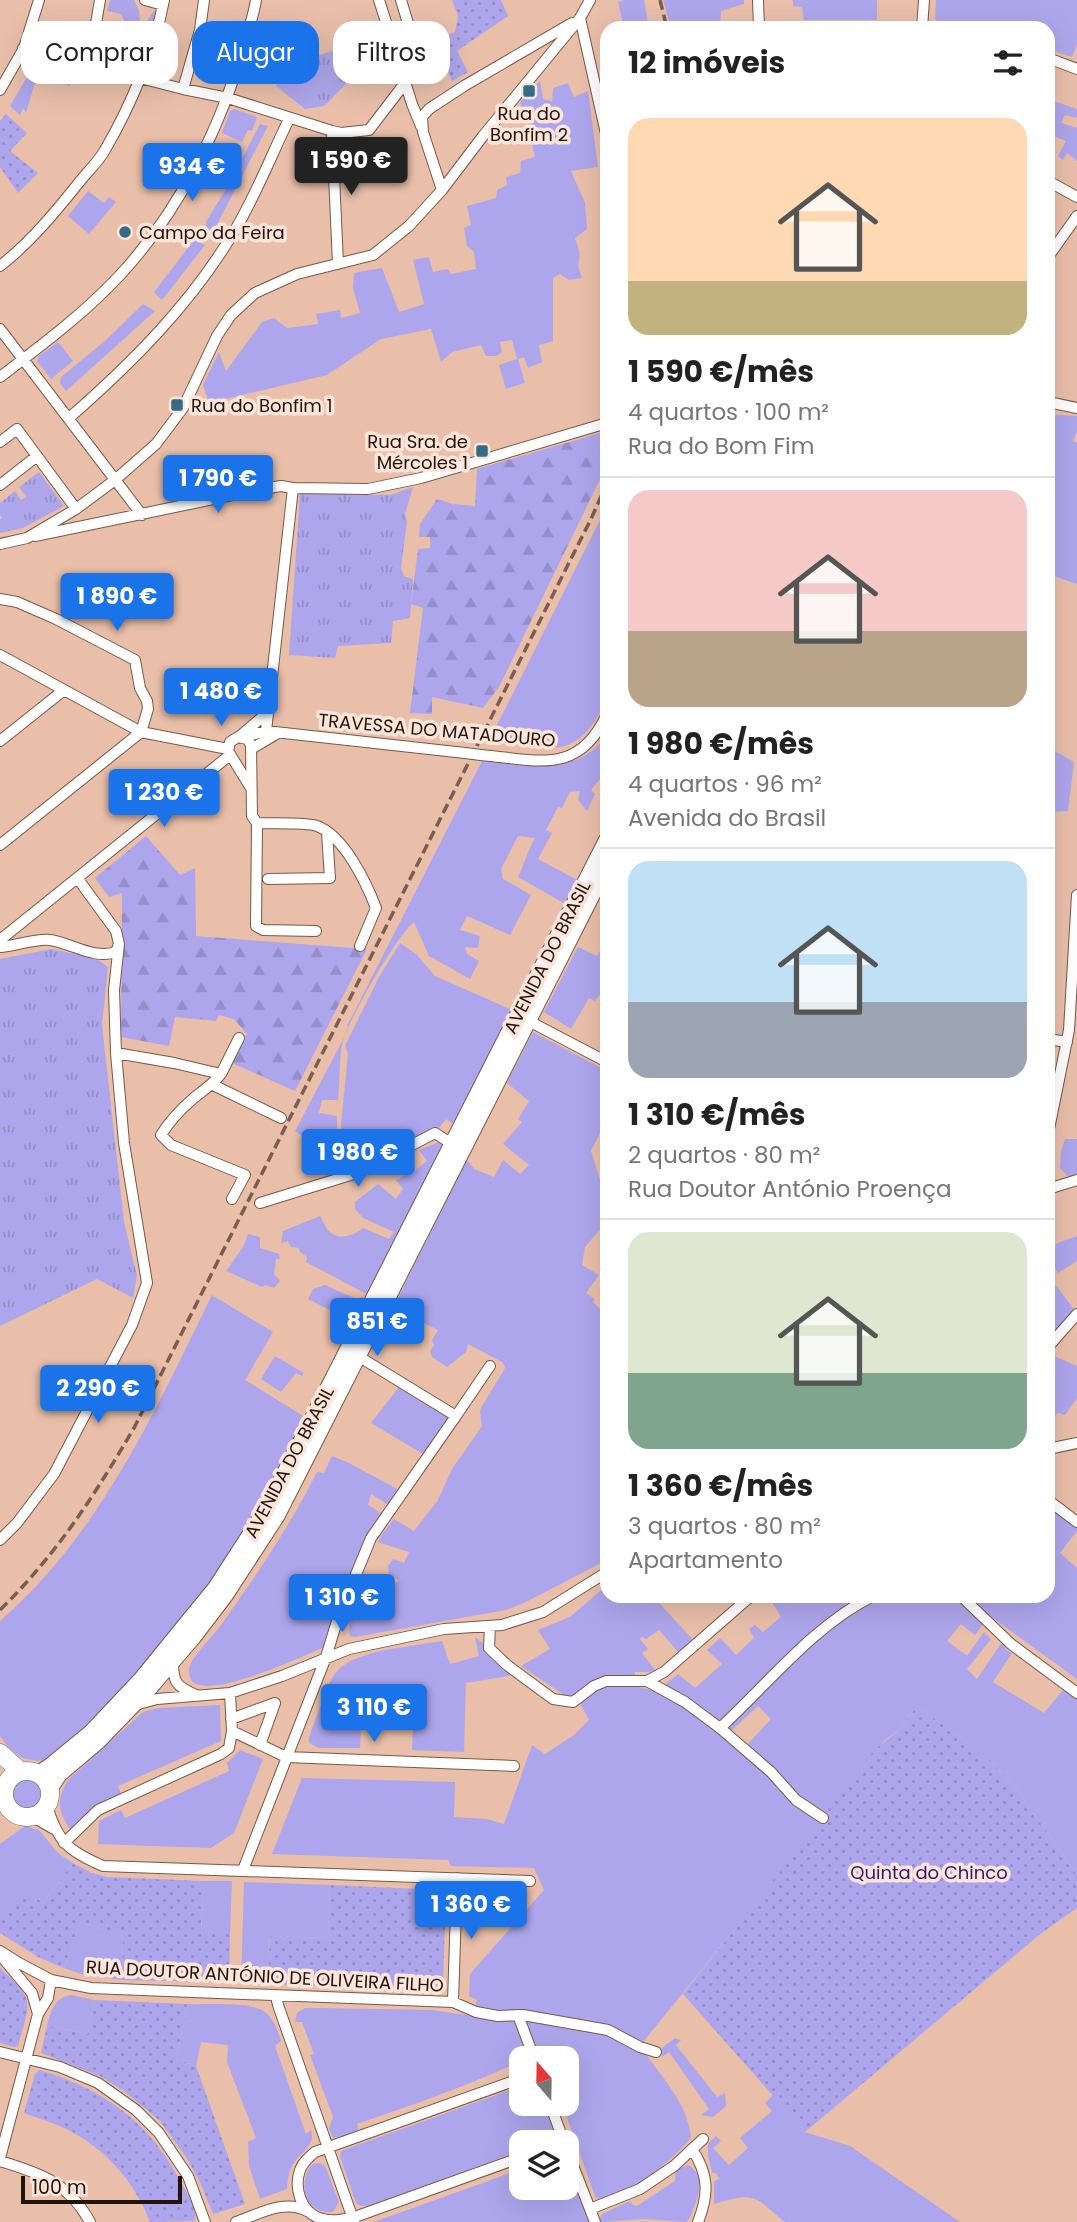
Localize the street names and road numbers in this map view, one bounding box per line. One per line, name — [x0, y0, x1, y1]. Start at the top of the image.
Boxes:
street label: TRAVESSA DO MATADOURO — [318, 707, 556, 753]
street label: AVENIDA DO BRASIL — [498, 876, 597, 1038]
street label: AVENIDA DO BRASIL — [238, 1381, 340, 1542]
street label: RUA DOUTOR ANTÓNIO DE OLIVEIRA FILHO — [86, 1954, 444, 1998]

